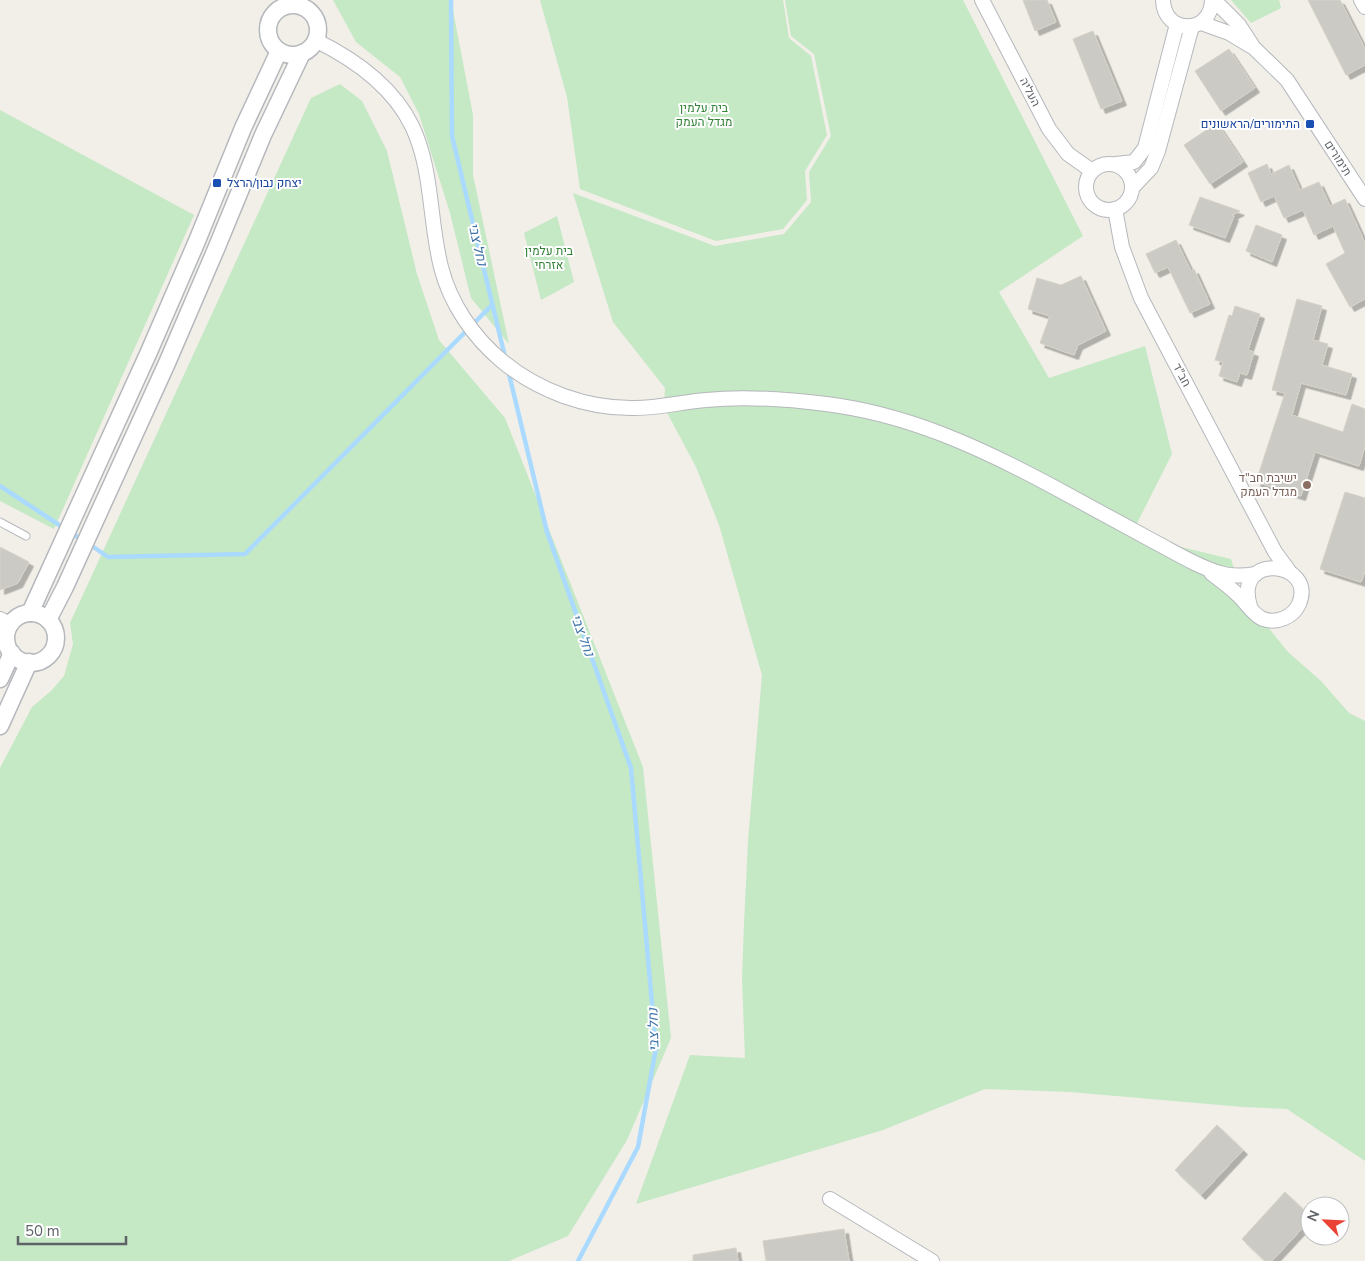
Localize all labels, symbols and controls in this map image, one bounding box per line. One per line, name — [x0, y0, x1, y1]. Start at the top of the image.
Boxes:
street label: העליה — [1016, 75, 1044, 109]
park label: בית עלמין מגדל העמק — [676, 100, 732, 130]
place label: התימורים/הראשונים — [1201, 116, 1300, 132]
marker: התימורים/הראשונים — [1304, 118, 1316, 130]
street label: תימורים — [1321, 137, 1355, 179]
place label: יצחק נבון/הרצל — [227, 175, 302, 191]
marker: יצחק נבון/הרצל — [211, 177, 223, 189]
water label: נחל צבי — [463, 221, 492, 268]
park label: בית עלמין אזרחי — [525, 243, 574, 273]
street label: חב"ד — [1169, 360, 1195, 390]
place label: ישיבת חב"ד מגדל העמק — [1239, 470, 1297, 500]
marker: ישיבת חב"ד מגדל העמק — [1301, 479, 1313, 491]
water label: נחל צבי — [566, 611, 599, 660]
water label: נחל צבי — [643, 1007, 664, 1052]
north arrow — [1300, 1196, 1350, 1246]
text: N — [1303, 1207, 1324, 1225]
scale bar — [18, 1214, 125, 1246]
text: 50 m — [25, 1221, 60, 1241]

